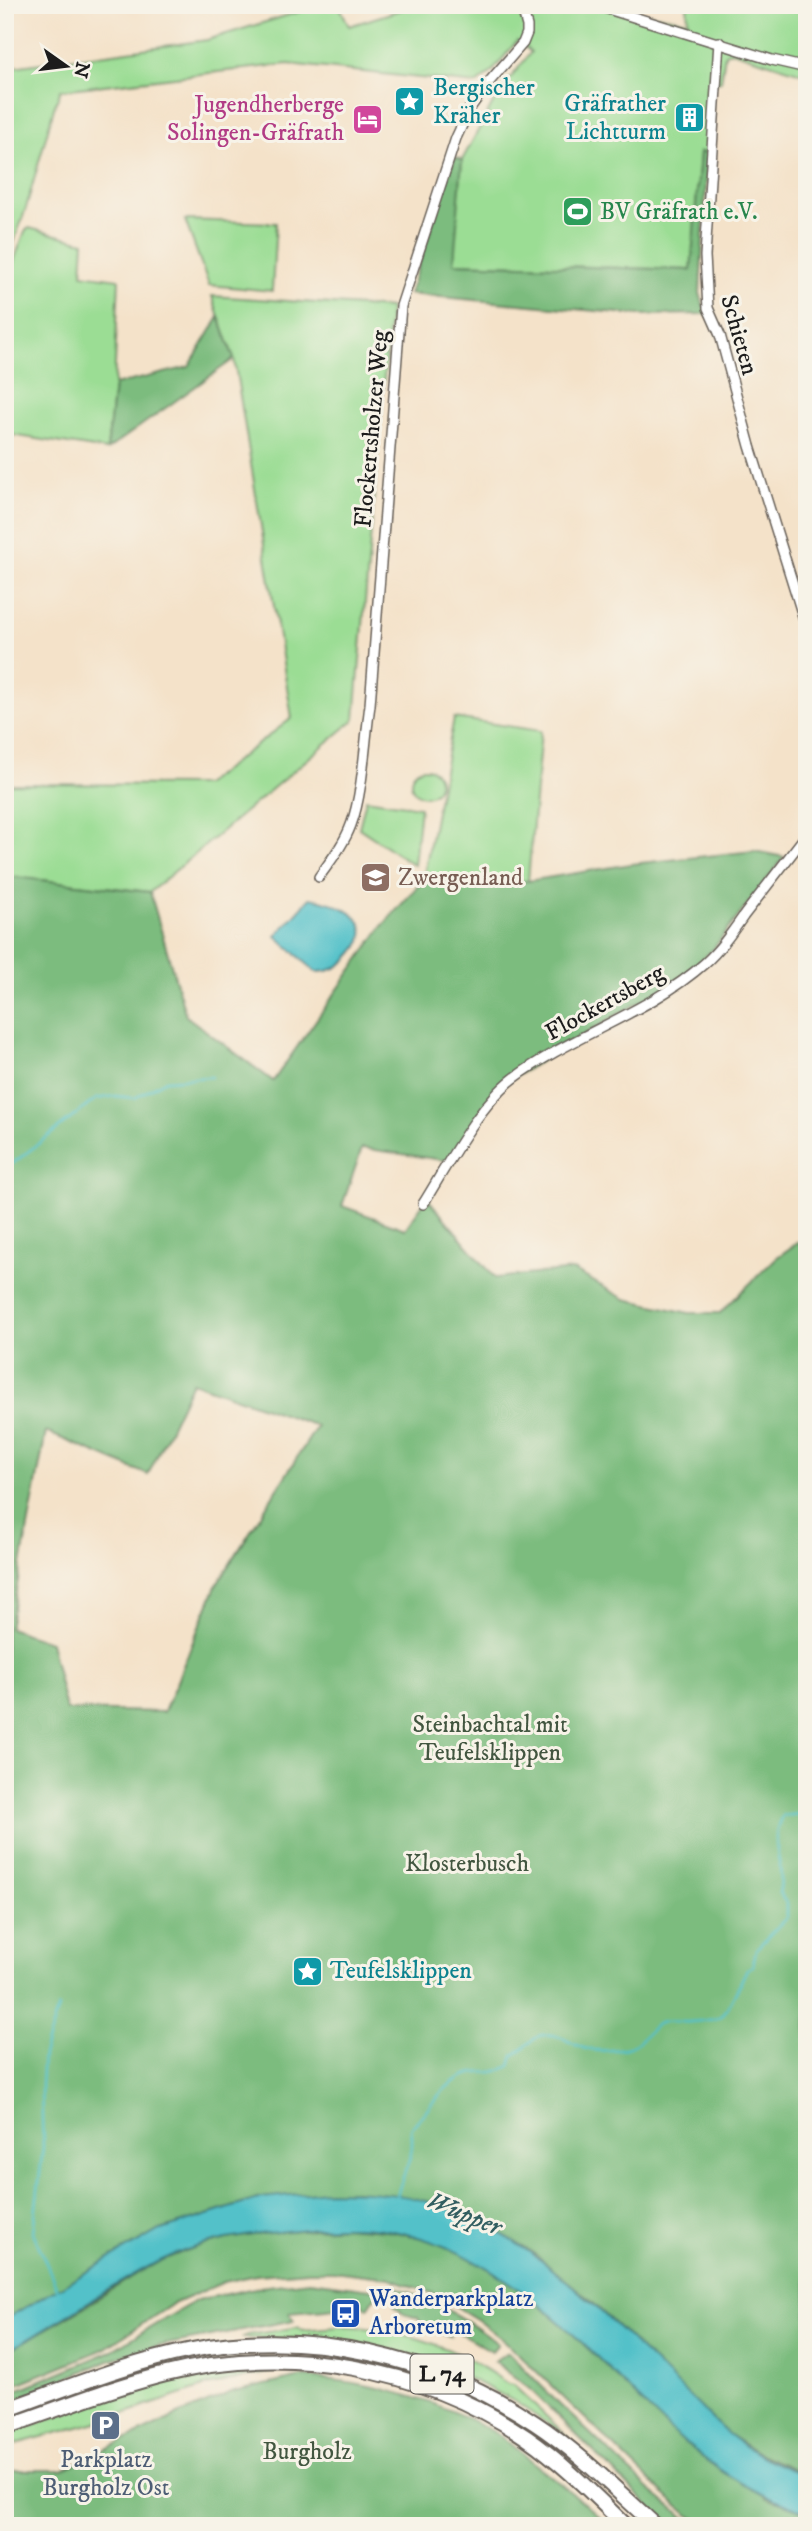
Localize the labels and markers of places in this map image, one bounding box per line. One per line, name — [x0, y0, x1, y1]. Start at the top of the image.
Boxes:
place label: Bergischer Kräher — [433, 73, 535, 131]
place icon: Bergischer Kräher — [393, 85, 427, 119]
place label: Gräfrather Lichtturm — [564, 89, 666, 147]
place label: Jugendherberge Solingen-Gräfrath — [167, 90, 344, 148]
building icon: Gräfrather Lichtturm — [672, 101, 706, 135]
hotel icon: Jugendherberge Solingen-Gräfrath — [350, 102, 384, 136]
sports icon: BV Gräfrath e.V. — [560, 195, 594, 229]
place label: BV Gräfrath e.V. — [600, 197, 758, 227]
school or university icon: Zwergenland — [358, 861, 392, 895]
place label: Zwergenland — [398, 863, 523, 893]
place icon: Teufelsklippen — [290, 1954, 324, 1988]
place label: Teufelsklippen — [330, 1956, 472, 1986]
place label: Wanderparkplatz Arboretum — [368, 2284, 534, 2342]
bus stop icon: Wanderparkplatz Arboretum — [329, 2296, 363, 2330]
parking icon: Parkplatz Burgholz Ost — [89, 2409, 123, 2443]
place label: Parkplatz Burgholz Ost — [43, 2445, 170, 2503]

